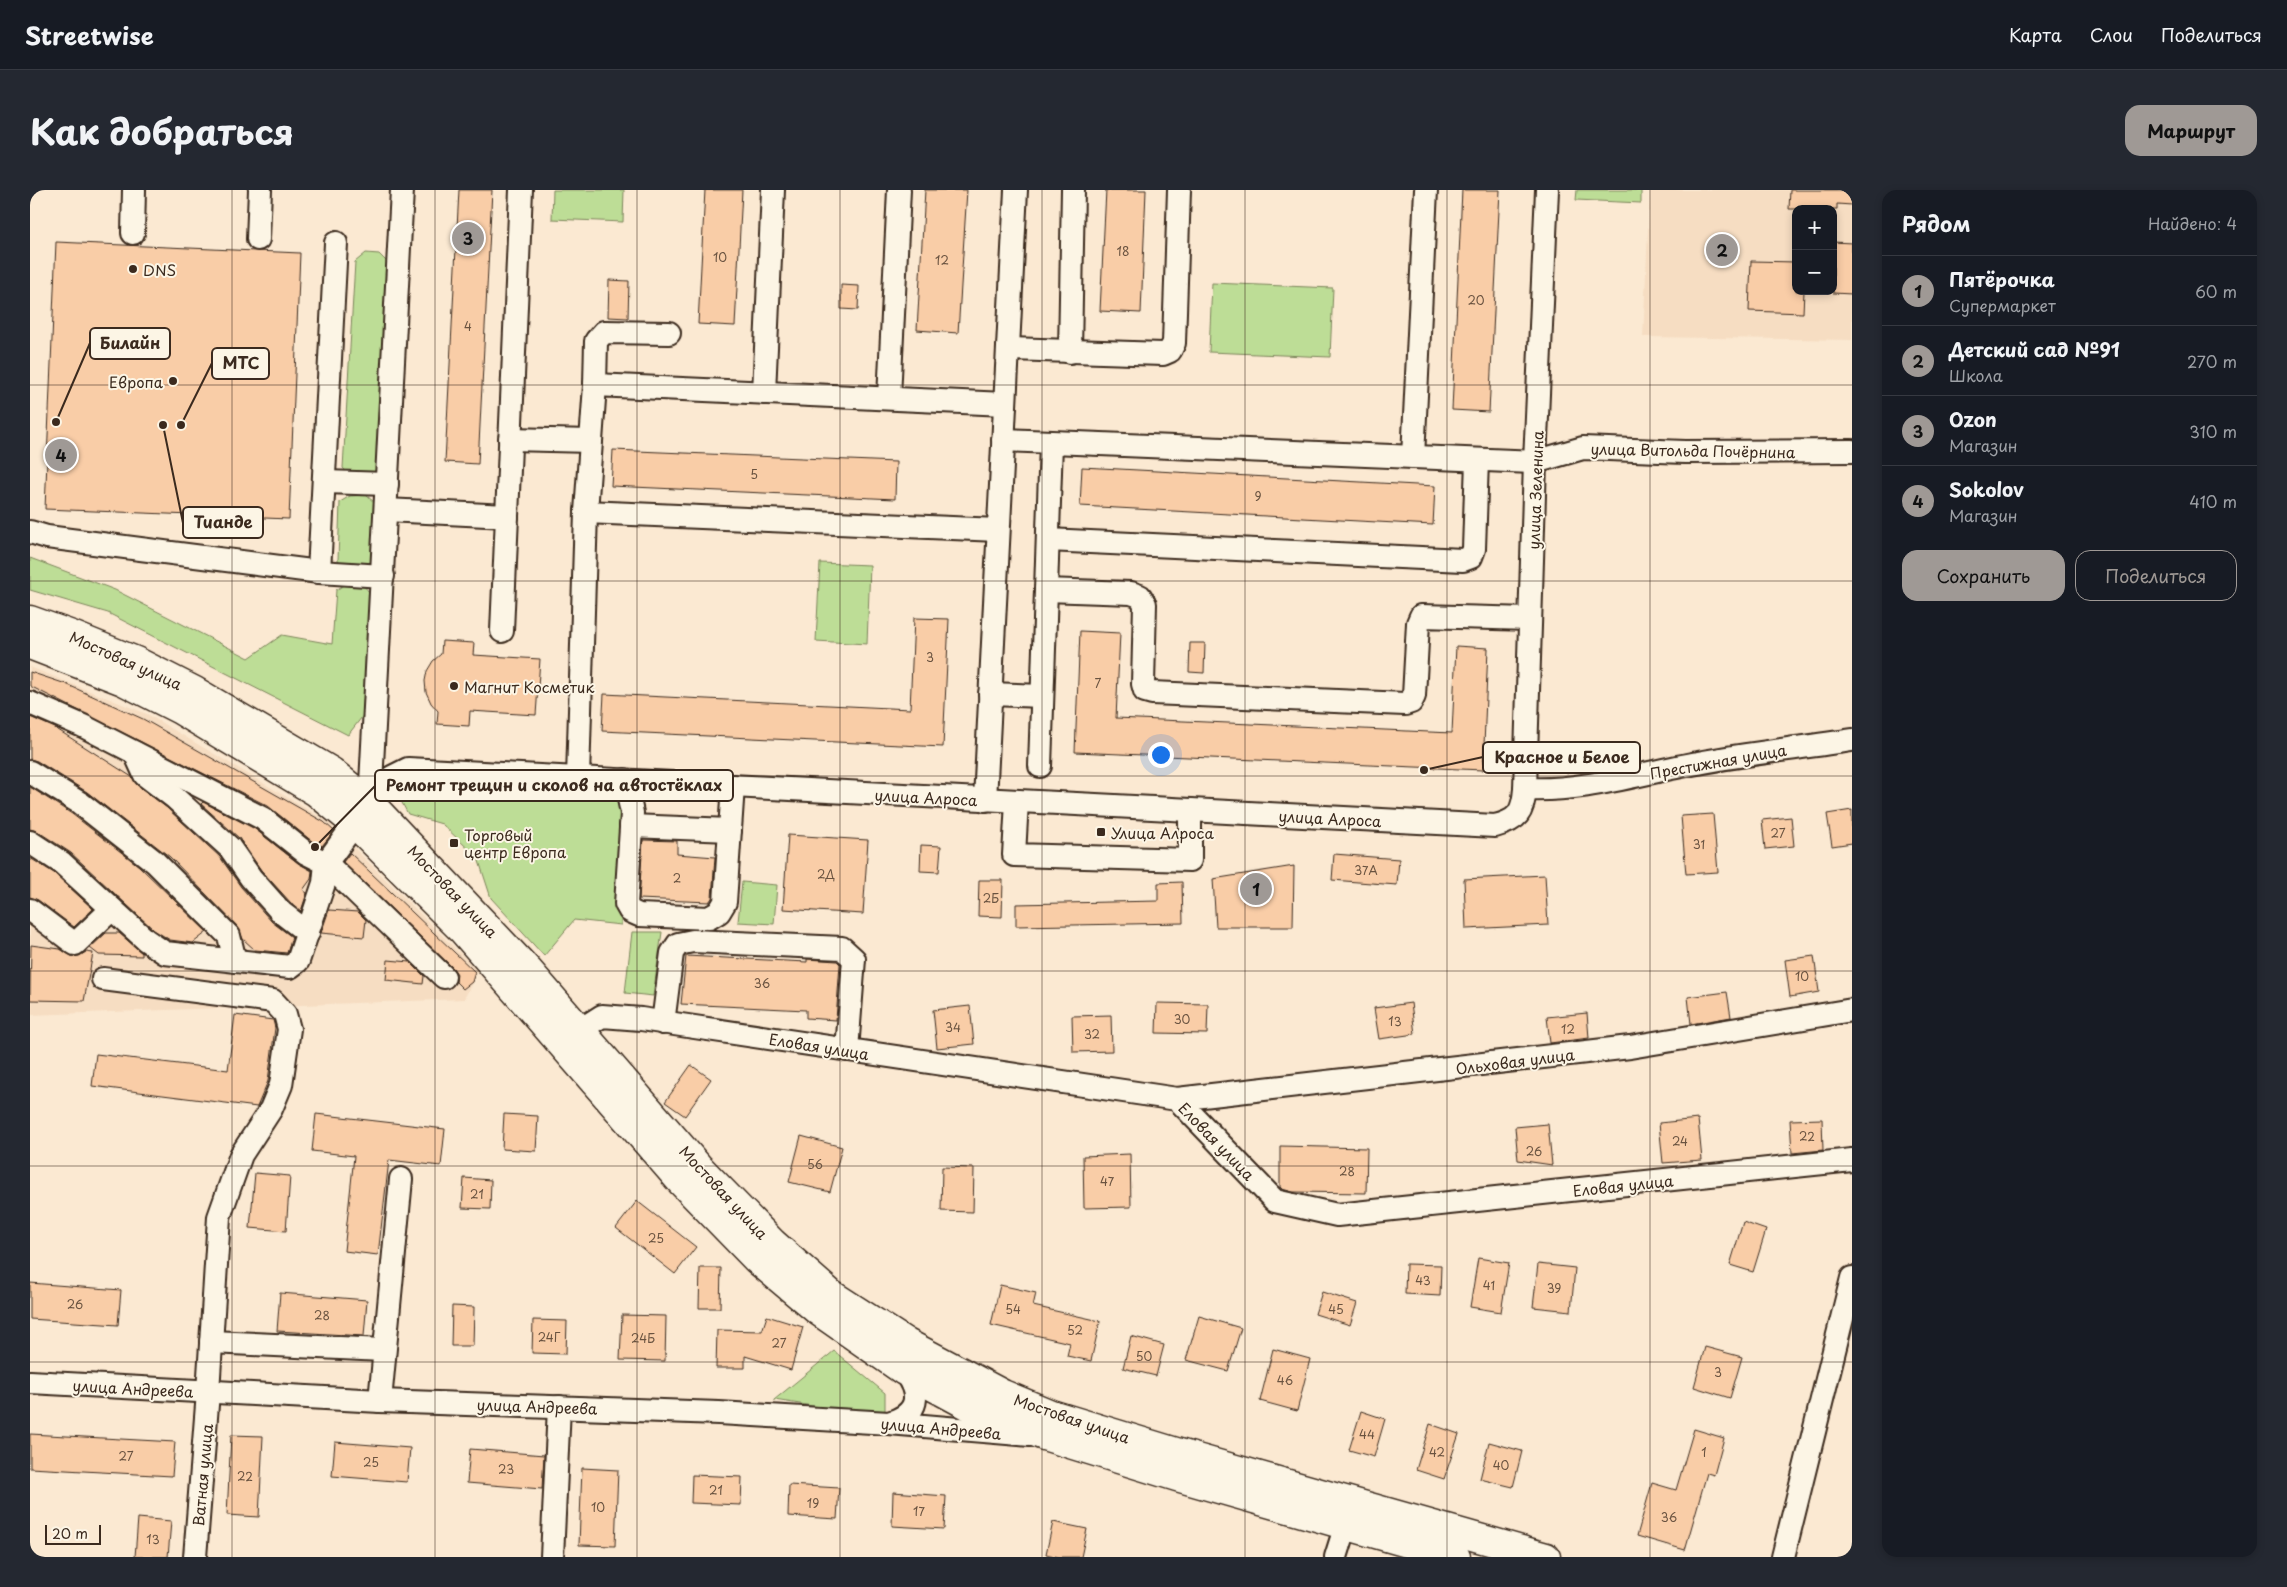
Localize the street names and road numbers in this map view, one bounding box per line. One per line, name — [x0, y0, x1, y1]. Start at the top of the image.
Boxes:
street label: улица Зеленина — [1521, 430, 1549, 550]
street label: улица Витольда Почёрнина — [1590, 437, 1796, 463]
street label: Мостовая улица — [66, 625, 187, 695]
street label: Престижная улица — [1648, 738, 1789, 784]
street label: улица Алроса — [874, 783, 979, 811]
street label: улица Алроса — [1278, 804, 1383, 832]
street label: Мостовая улица — [403, 839, 504, 943]
street label: Еловая улица — [767, 1027, 871, 1065]
street label: Ольховая улица — [1454, 1042, 1576, 1080]
street label: Еловая улица — [1174, 1097, 1261, 1186]
street label: Мостовая улица — [674, 1140, 774, 1245]
street label: Еловая улица — [1572, 1168, 1675, 1202]
street label: улица Андреева — [72, 1373, 195, 1403]
street label: Мостовая улица — [1011, 1387, 1134, 1449]
street label: улица Андреева — [476, 1392, 598, 1420]
street label: улица Андреева — [880, 1411, 1003, 1445]
street label: Ватная улица — [186, 1422, 218, 1527]

